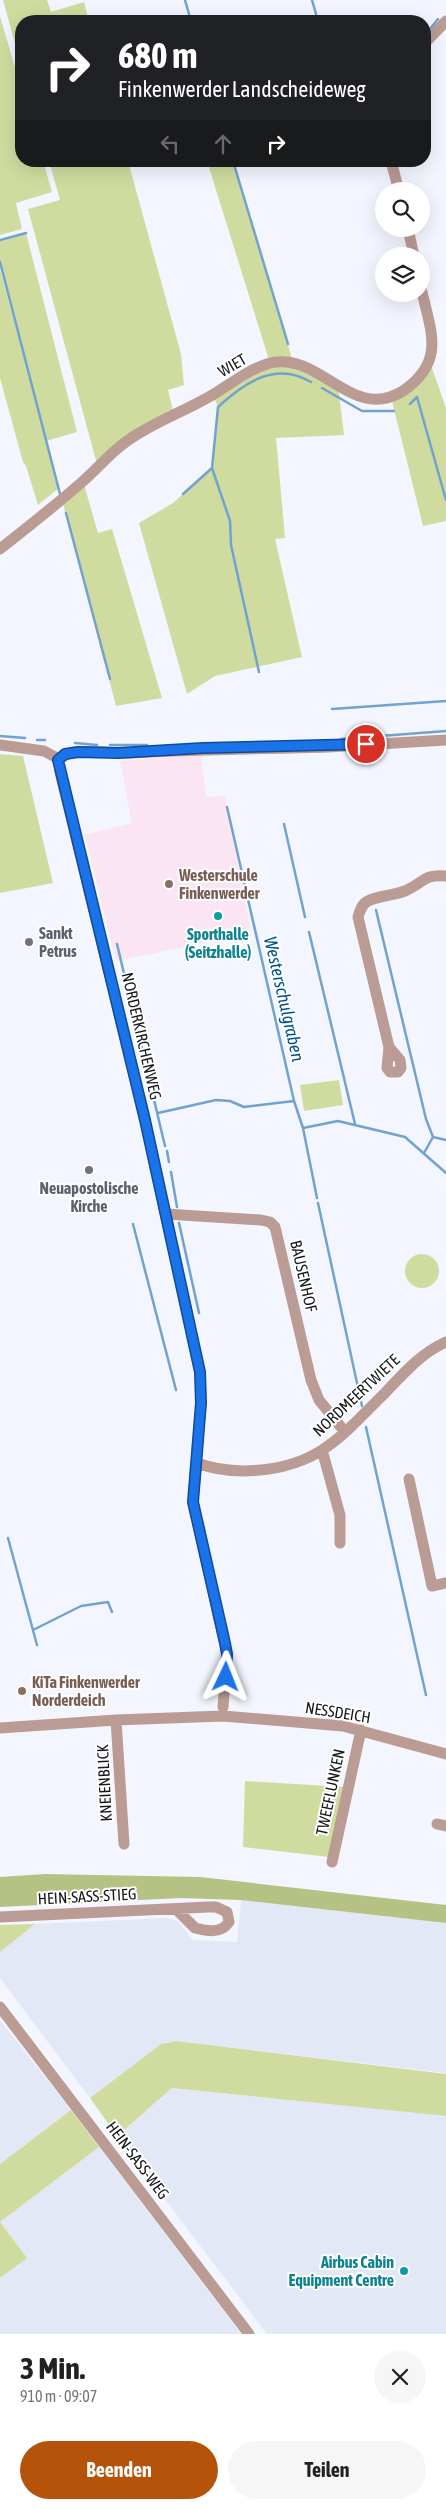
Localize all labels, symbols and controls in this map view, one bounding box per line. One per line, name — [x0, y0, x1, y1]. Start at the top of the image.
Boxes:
icon: right — [35, 35, 100, 100]
text: 680 m — [118, 35, 197, 75]
text: Finkenwerder Landscheideweg — [118, 76, 366, 102]
icon: left — [156, 130, 184, 158]
icon: ahead — [209, 130, 237, 158]
icon: right — [262, 130, 290, 158]
map controls — [375, 182, 430, 302]
button: search — [375, 182, 430, 237]
button: layers — [375, 247, 430, 302]
street label: WIET — [215, 350, 249, 380]
pin — [345, 723, 387, 765]
icon: arrive — [352, 730, 380, 758]
place label: Westerschule Finkenwerder — [178, 866, 260, 902]
marker: Westerschule Finkenwerder — [163, 878, 175, 890]
marker: Sporthalle (Seitzhalle) — [212, 910, 224, 922]
place label: Sankt Petrus — [39, 924, 77, 960]
place label: Sporthalle (Seitzhalle) — [185, 925, 251, 961]
water label: Westerschulgraben — [260, 934, 309, 1064]
marker: Sankt Petrus — [23, 936, 35, 948]
street label: NORDERKIRCHENWEG — [119, 971, 165, 1101]
marker: Neuapostolische Kirche — [83, 1164, 95, 1176]
place label: Neuapostolische Kirche — [39, 1179, 139, 1215]
street label: BAUSENHOF — [287, 1238, 321, 1314]
street label: NORDMEERTWIETE — [309, 1350, 403, 1440]
position arrow — [199, 1650, 251, 1702]
place label: KiTa Finkenwerder Norderdeich — [32, 1673, 140, 1709]
marker: KiTa Finkenwerder Norderdeich — [16, 1685, 28, 1697]
street label: NESSDEICH — [304, 1698, 372, 1726]
street label: KNEIENBLICK — [93, 1744, 115, 1822]
street label: TWEEFLUNKEN — [312, 1747, 348, 1837]
street label: HEIN-SASS-STIEG — [37, 1884, 137, 1908]
street label: HEIN-SASS-WEG — [103, 2118, 173, 2202]
place label: Airbus Cabin Equipment Centre — [288, 2253, 394, 2289]
marker: Airbus Cabin Equipment Centre — [398, 2265, 410, 2277]
text: 3 Min. — [20, 2351, 85, 2385]
button: close — [374, 2351, 426, 2403]
text: 910 m · 09:07 — [20, 2387, 97, 2405]
button: Beenden — [20, 2441, 218, 2499]
button: Teilen — [228, 2441, 426, 2499]

